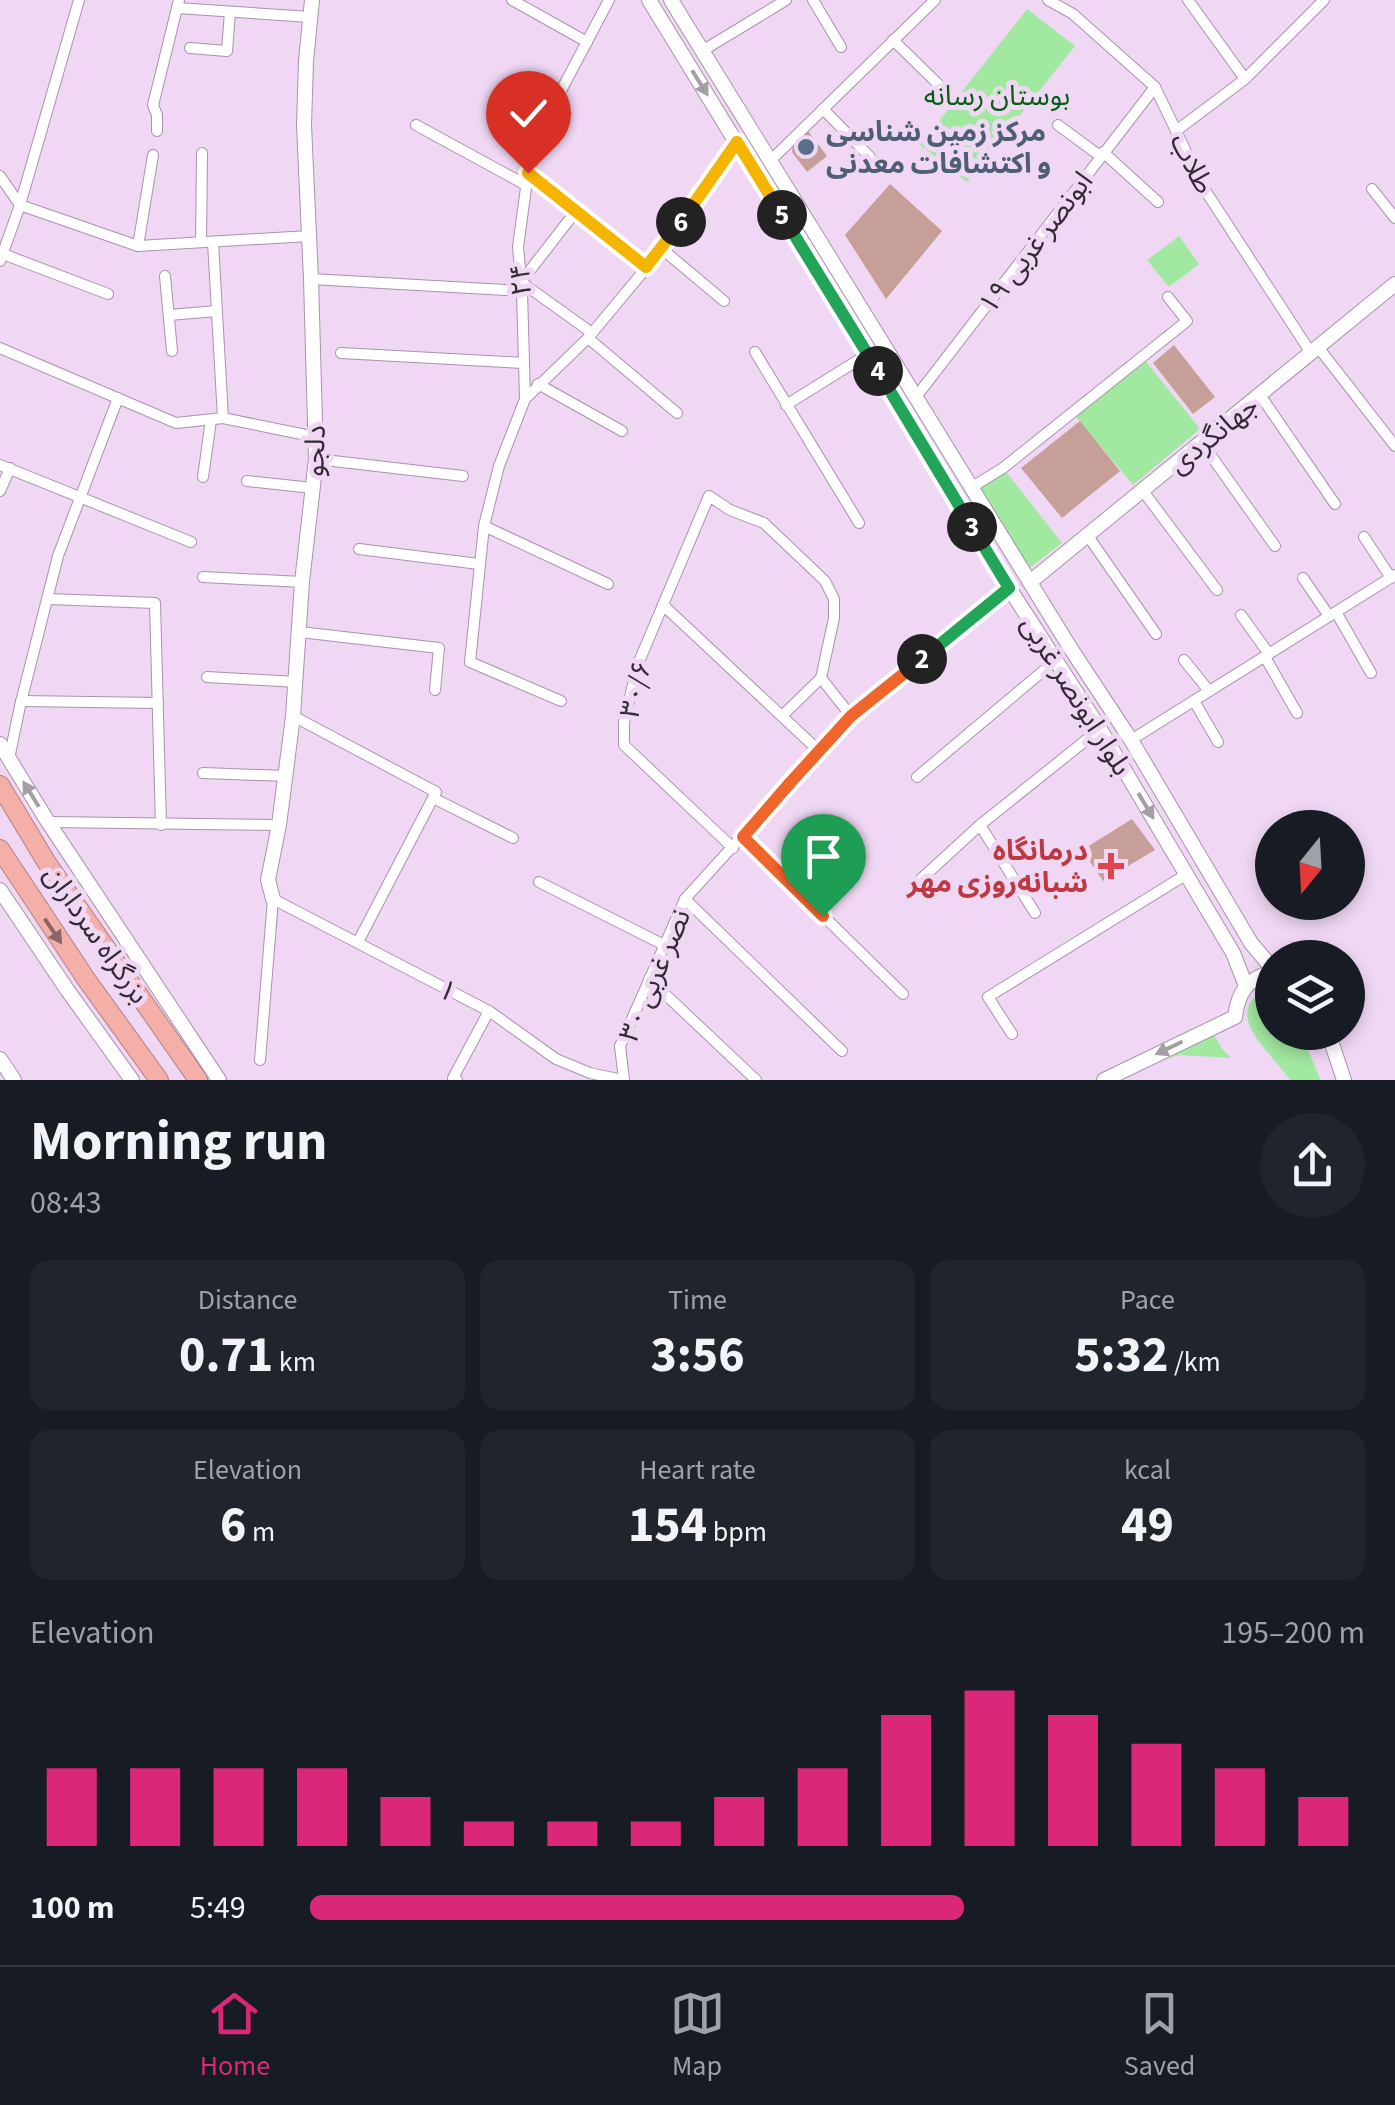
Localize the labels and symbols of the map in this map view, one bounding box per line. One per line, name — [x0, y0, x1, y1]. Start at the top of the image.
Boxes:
one-way arrow — [691, 69, 708, 97]
pin — [486, 71, 571, 174]
park label: بوستان رسانه — [924, 76, 1070, 116]
place label: مرکز زمین شناسی و اکتشافات معدنی — [826, 112, 1051, 184]
street label: طلاب — [1160, 126, 1224, 201]
marker: مرکز زمین شناسی و اکتشافات معدنی — [795, 136, 817, 158]
street label: ابونصر غربی ۱۹ — [969, 163, 1102, 322]
pin: 5 — [757, 190, 807, 240]
pin: 6 — [656, 197, 706, 247]
street label: ۲۴ — [500, 263, 542, 297]
pin: 4 — [853, 346, 903, 396]
street label: جهانگردی — [1160, 386, 1267, 484]
street label: دلجو — [294, 425, 336, 478]
pin: 3 — [947, 502, 997, 552]
street label: بلوار ابونصر غربی — [1011, 608, 1141, 783]
pin: 2 — [897, 634, 947, 684]
street label: ۳۰/۶ — [610, 656, 662, 722]
one-way arrow — [23, 780, 40, 808]
one-way arrow — [1138, 792, 1155, 821]
north arrow — [1255, 810, 1365, 920]
pin — [781, 814, 866, 917]
place label: درمانگاه شبانه‌روزی مهر — [906, 831, 1088, 903]
marker: درمانگاه شبانه‌روزی مهر — [1098, 853, 1124, 879]
street label: بزرگراه سرداران — [34, 857, 159, 1012]
street label: نصر غربی ۳۰ — [609, 903, 701, 1048]
one-way arrow — [44, 917, 62, 944]
street label: ۱ — [431, 969, 464, 1012]
one-way arrow — [1154, 1040, 1183, 1057]

